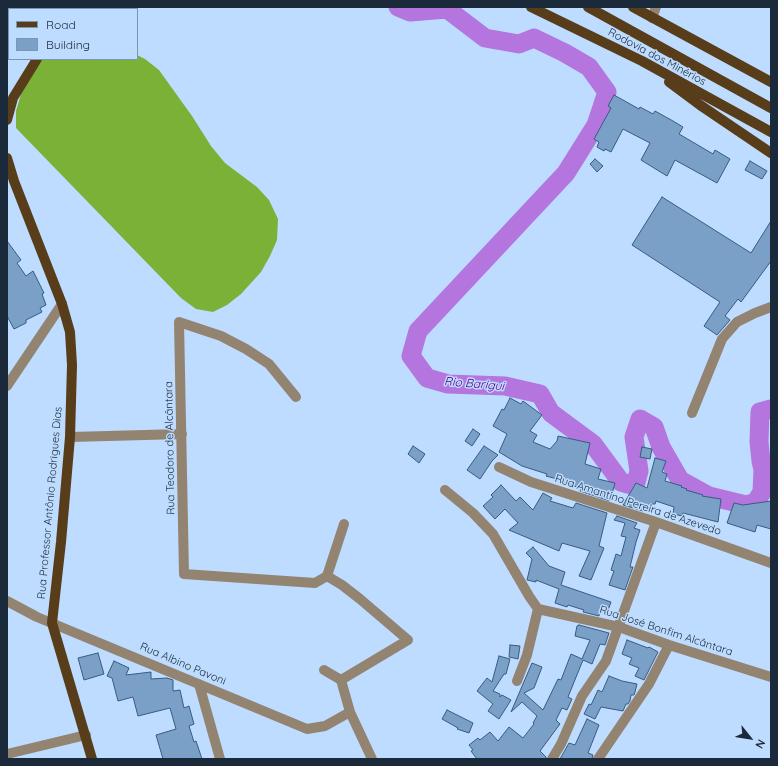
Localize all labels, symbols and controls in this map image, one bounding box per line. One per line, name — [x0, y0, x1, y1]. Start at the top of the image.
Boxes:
legend — [8, 8, 138, 60]
text: Road — [46, 17, 76, 32]
street label: Rodovia dos Minérios — [606, 26, 708, 88]
text: Building — [46, 37, 90, 52]
water label: Rio Barigui — [443, 374, 505, 394]
street label: Rua Teodoro de Alcântara — [162, 381, 178, 515]
street label: Rua Professor Antônio Rodrigues Dias — [35, 406, 65, 600]
street label: Rua Amantino Pereira de Azevedo — [553, 472, 723, 538]
street label: Rua José Bonfim Alcântara — [598, 603, 734, 659]
street label: Rua Albino Pavoni — [138, 640, 228, 688]
north arrow — [730, 718, 770, 758]
text: N — [752, 737, 768, 751]

